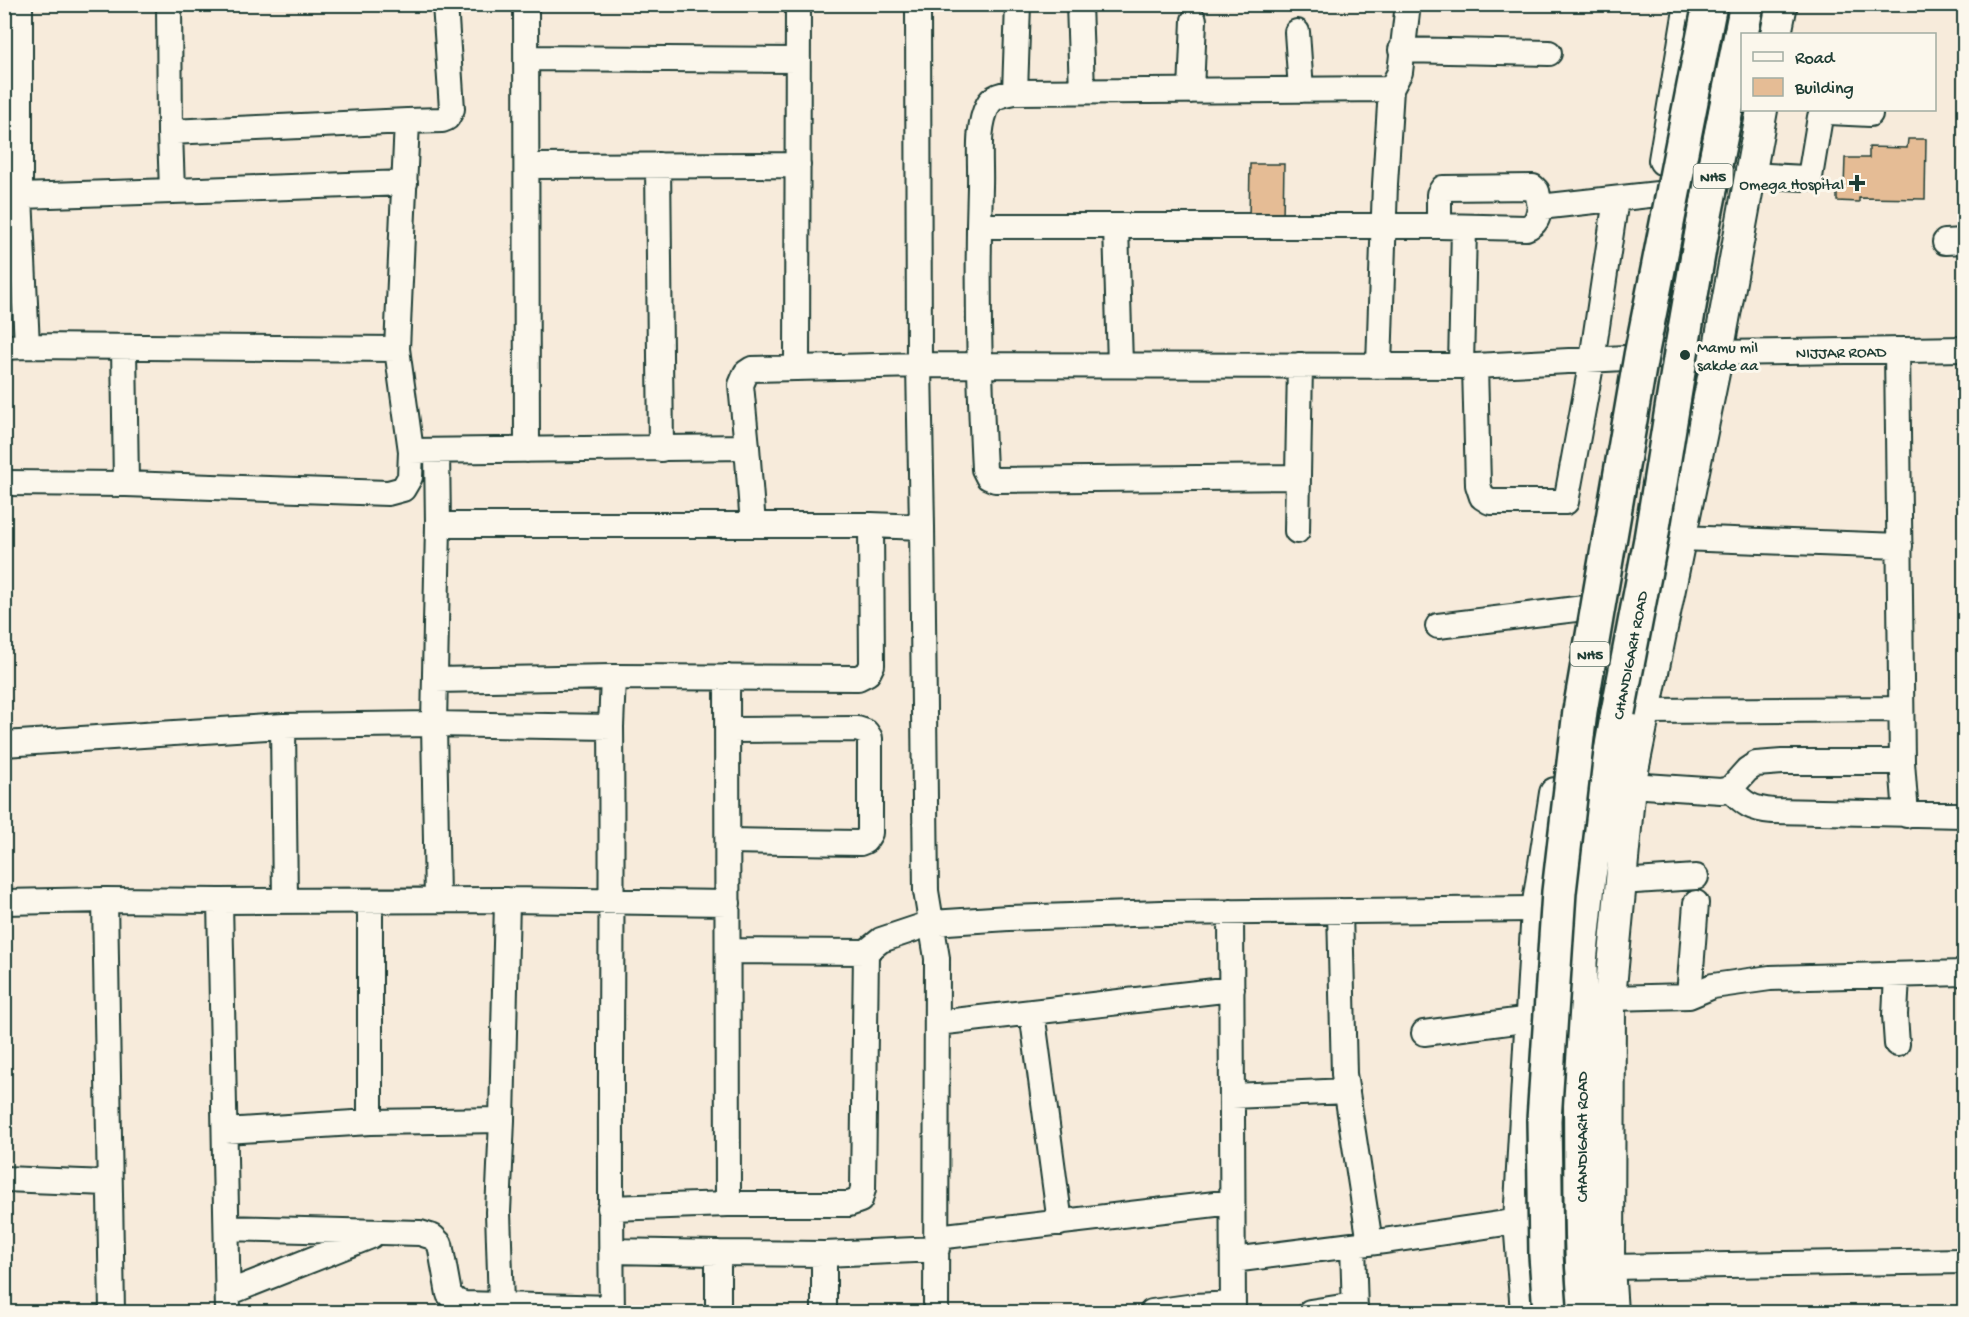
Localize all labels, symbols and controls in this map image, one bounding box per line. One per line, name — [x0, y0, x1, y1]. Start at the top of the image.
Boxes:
legend — [1741, 33, 1936, 111]
text: Road — [1795, 49, 1836, 70]
text: Building — [1794, 79, 1854, 100]
road number: NH5 — [1694, 164, 1732, 188]
marker: Omega Hospital — [1848, 174, 1866, 192]
place label: Omega Hospital — [1739, 177, 1844, 196]
place label: Mamu mil sakde aa — [1697, 340, 1759, 377]
street label: NIJJAR ROAD — [1796, 344, 1887, 365]
marker: Mamu mil sakde aa — [1678, 348, 1692, 362]
street label: CHANDIGARH ROAD — [1611, 589, 1654, 722]
road number: NH5 — [1570, 642, 1610, 666]
street label: CHANDIGARH ROAD — [1575, 1071, 1594, 1202]

